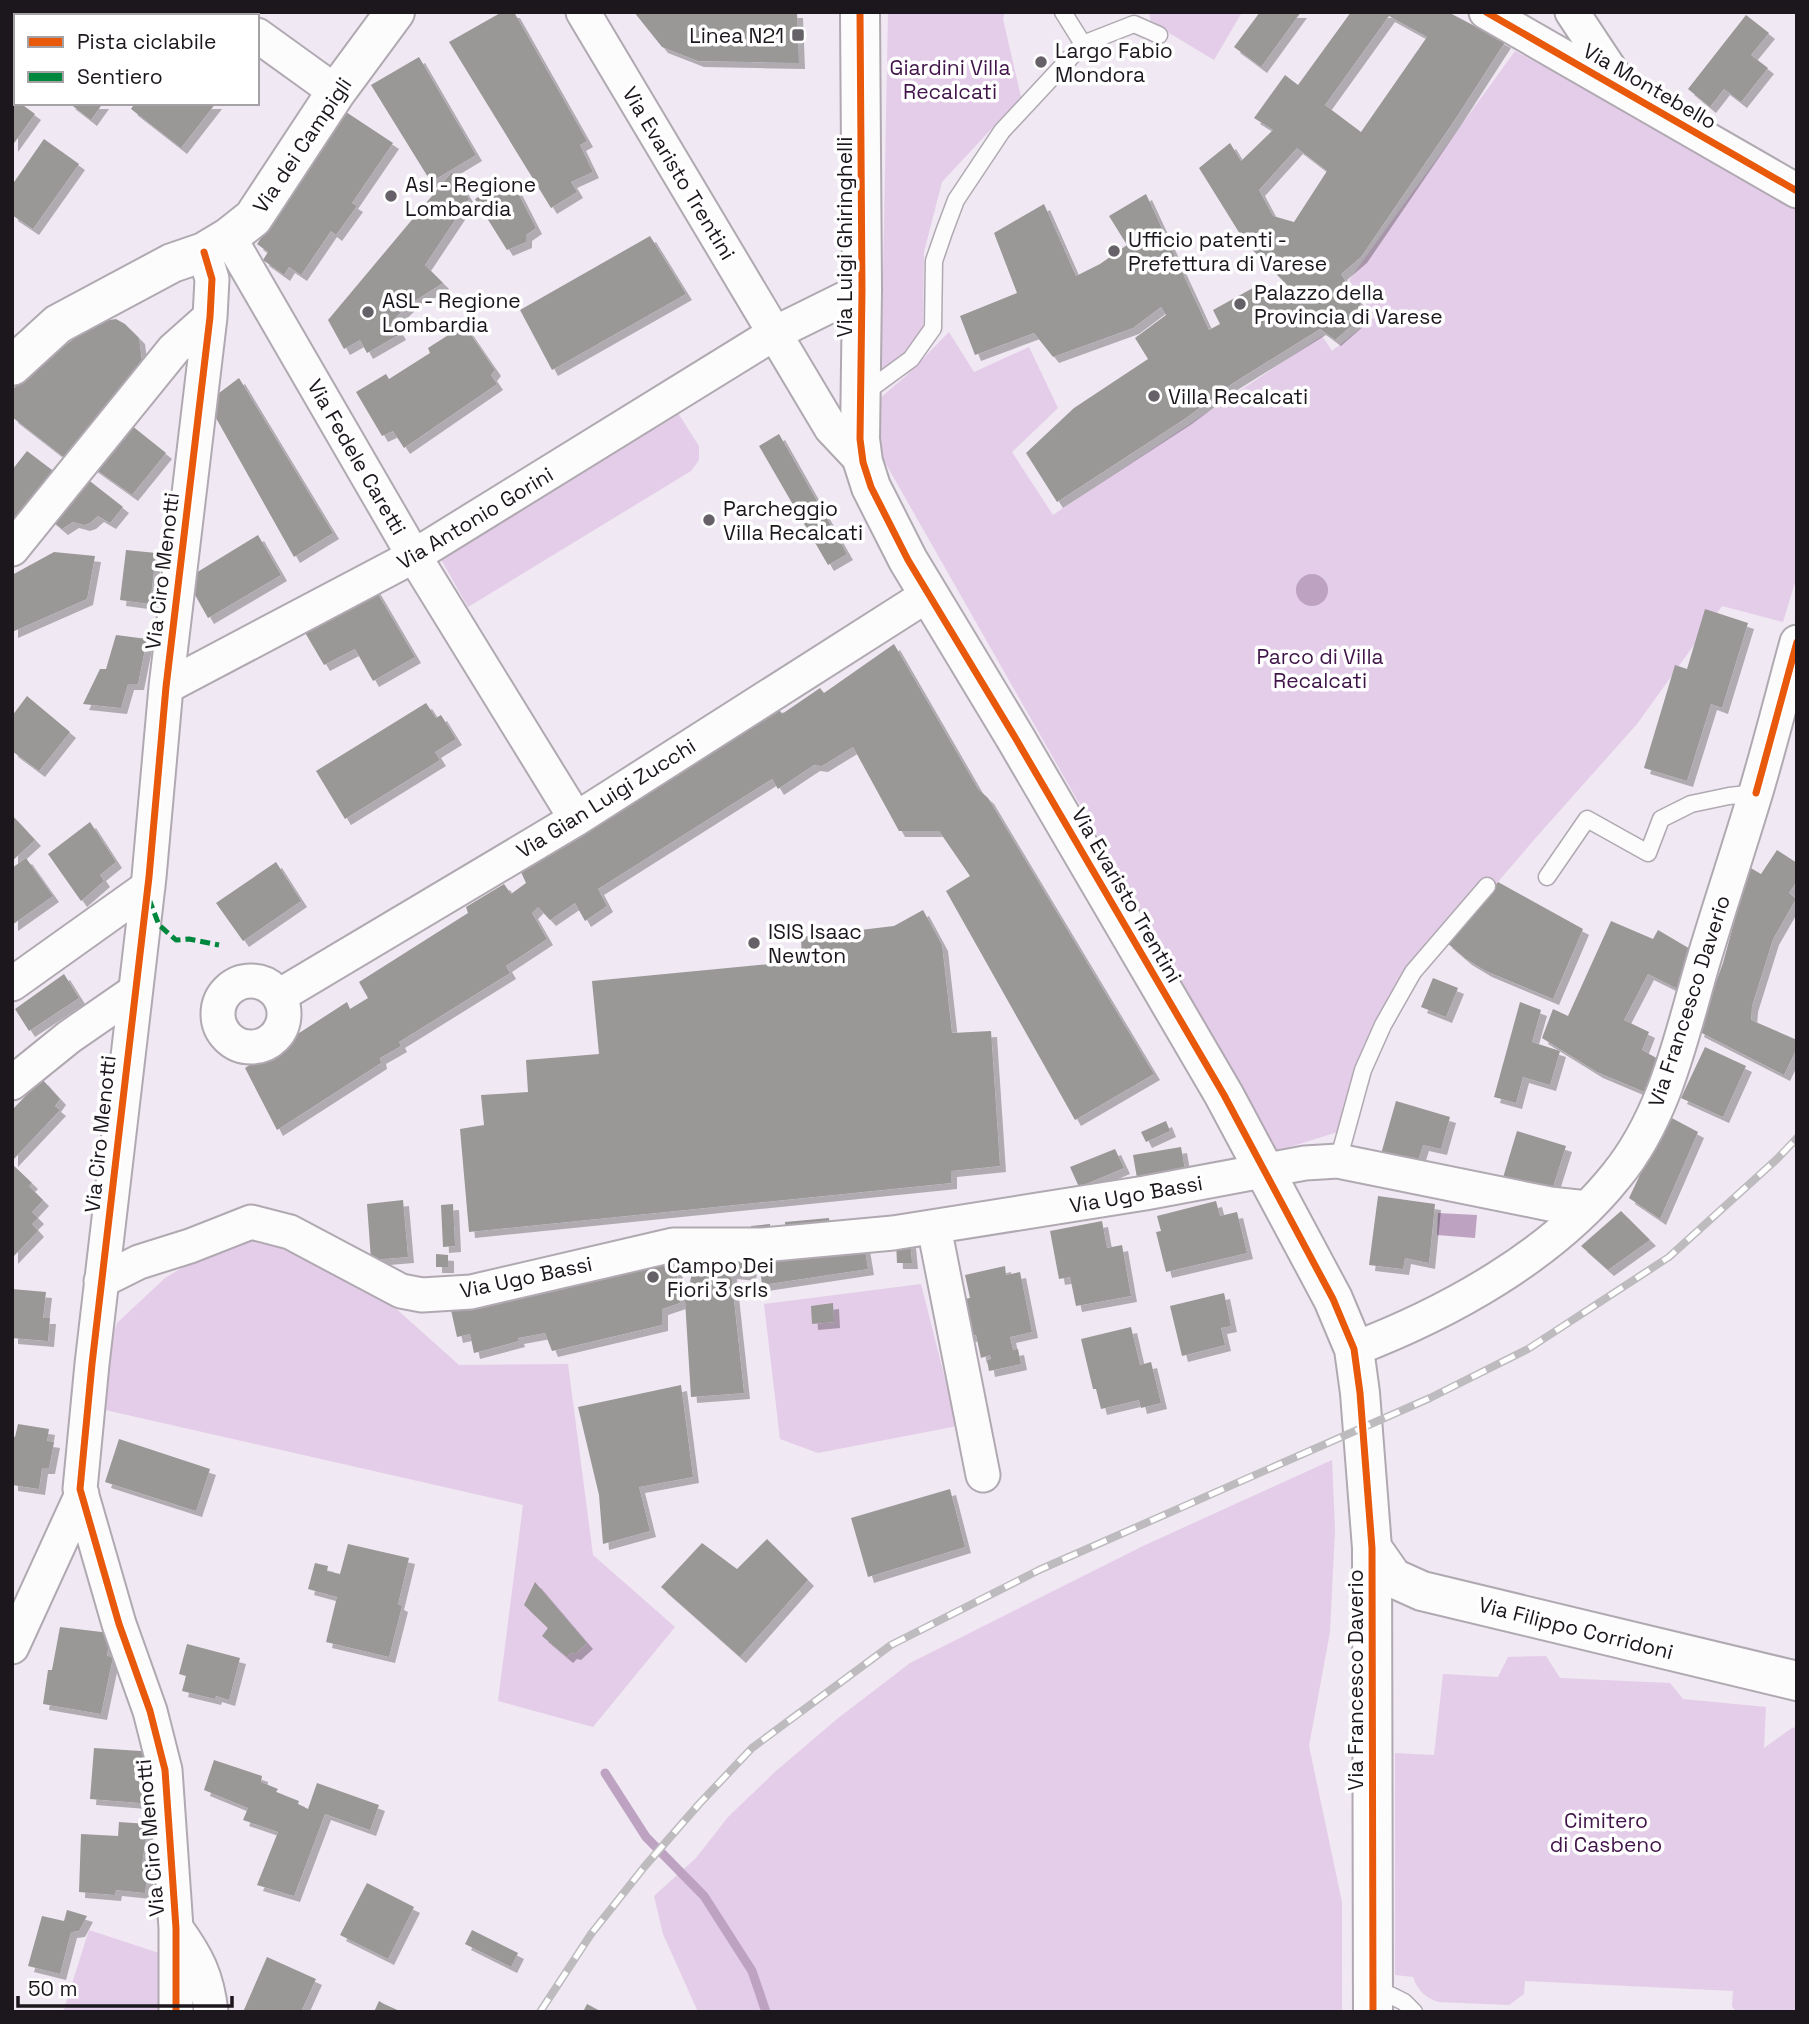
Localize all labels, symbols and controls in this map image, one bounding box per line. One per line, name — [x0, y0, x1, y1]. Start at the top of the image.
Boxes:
legend — [14, 14, 259, 105]
place label: Linea N21 — [689, 22, 784, 49]
marker: Linea N21 — [790, 27, 806, 43]
text: Pista ciclabile — [77, 28, 216, 55]
place label: Largo Fabio Mondora — [1055, 37, 1173, 88]
street label: Via Montebello — [1578, 37, 1722, 135]
park label: Giardini Villa Recalcati — [890, 54, 1010, 105]
marker: Largo Fabio Mondora — [1033, 54, 1049, 70]
text: Sentiero — [77, 63, 163, 90]
street label: Via dei Campigli — [247, 72, 357, 218]
street label: Via Evaristo Trentini — [617, 81, 741, 265]
street label: Via Luigi Ghiringhelli — [831, 136, 858, 338]
place label: Asl - Regione Lombardia — [405, 171, 536, 222]
marker: Asl - Regione Lombardia — [383, 188, 399, 204]
place label: Ufficio patenti - Prefettura di Varese — [1128, 226, 1327, 277]
marker: Ufficio patenti - Prefettura di Varese — [1106, 243, 1122, 259]
place label: Palazzo della Provincia di Varese — [1254, 279, 1443, 330]
place label: ASL - Regione Lombardia — [382, 287, 521, 338]
marker: Palazzo della Provincia di Varese — [1232, 296, 1248, 312]
marker: ASL - Regione Lombardia — [360, 304, 376, 320]
street label: Via Fedele Caretti — [301, 374, 413, 540]
place label: Villa Recalcati — [1168, 383, 1308, 410]
marker: Villa Recalcati — [1146, 388, 1162, 404]
street label: Via Antonio Gorini — [392, 461, 558, 575]
street label: Via Ciro Menotti — [139, 491, 185, 651]
place label: Parcheggio Villa Recalcati — [723, 495, 863, 546]
marker: Parcheggio Villa Recalcati — [701, 512, 717, 528]
park label: Parco di Villa Recalcati — [1256, 643, 1384, 694]
street label: Via Gian Luigi Zucchi — [511, 732, 701, 864]
street label: Via Evaristo Trentini — [1066, 803, 1188, 987]
street label: Via Francesco Daverio — [1642, 892, 1736, 1110]
place label: ISIS Isaac Newton — [768, 918, 862, 969]
marker: ISIS Isaac Newton — [746, 935, 762, 951]
street label: Via Ciro Menotti — [78, 1054, 122, 1214]
street label: Via Ugo Bassi — [1067, 1169, 1205, 1219]
street label: Via Ugo Bassi — [457, 1250, 595, 1304]
place label: Campo Dei Fiori 3 srls — [667, 1252, 774, 1303]
marker: Campo Dei Fiori 3 srls — [645, 1269, 661, 1285]
street label: Via Francesco Daverio — [1342, 1569, 1369, 1791]
street label: Via Filippo Corridoni — [1476, 1591, 1676, 1665]
street label: Via Ciro Menotti — [130, 1758, 170, 1918]
park label: Cimitero di Casbeno — [1550, 1807, 1662, 1858]
scale bar — [18, 1965, 231, 2009]
text: 50 m — [28, 1975, 78, 2002]

